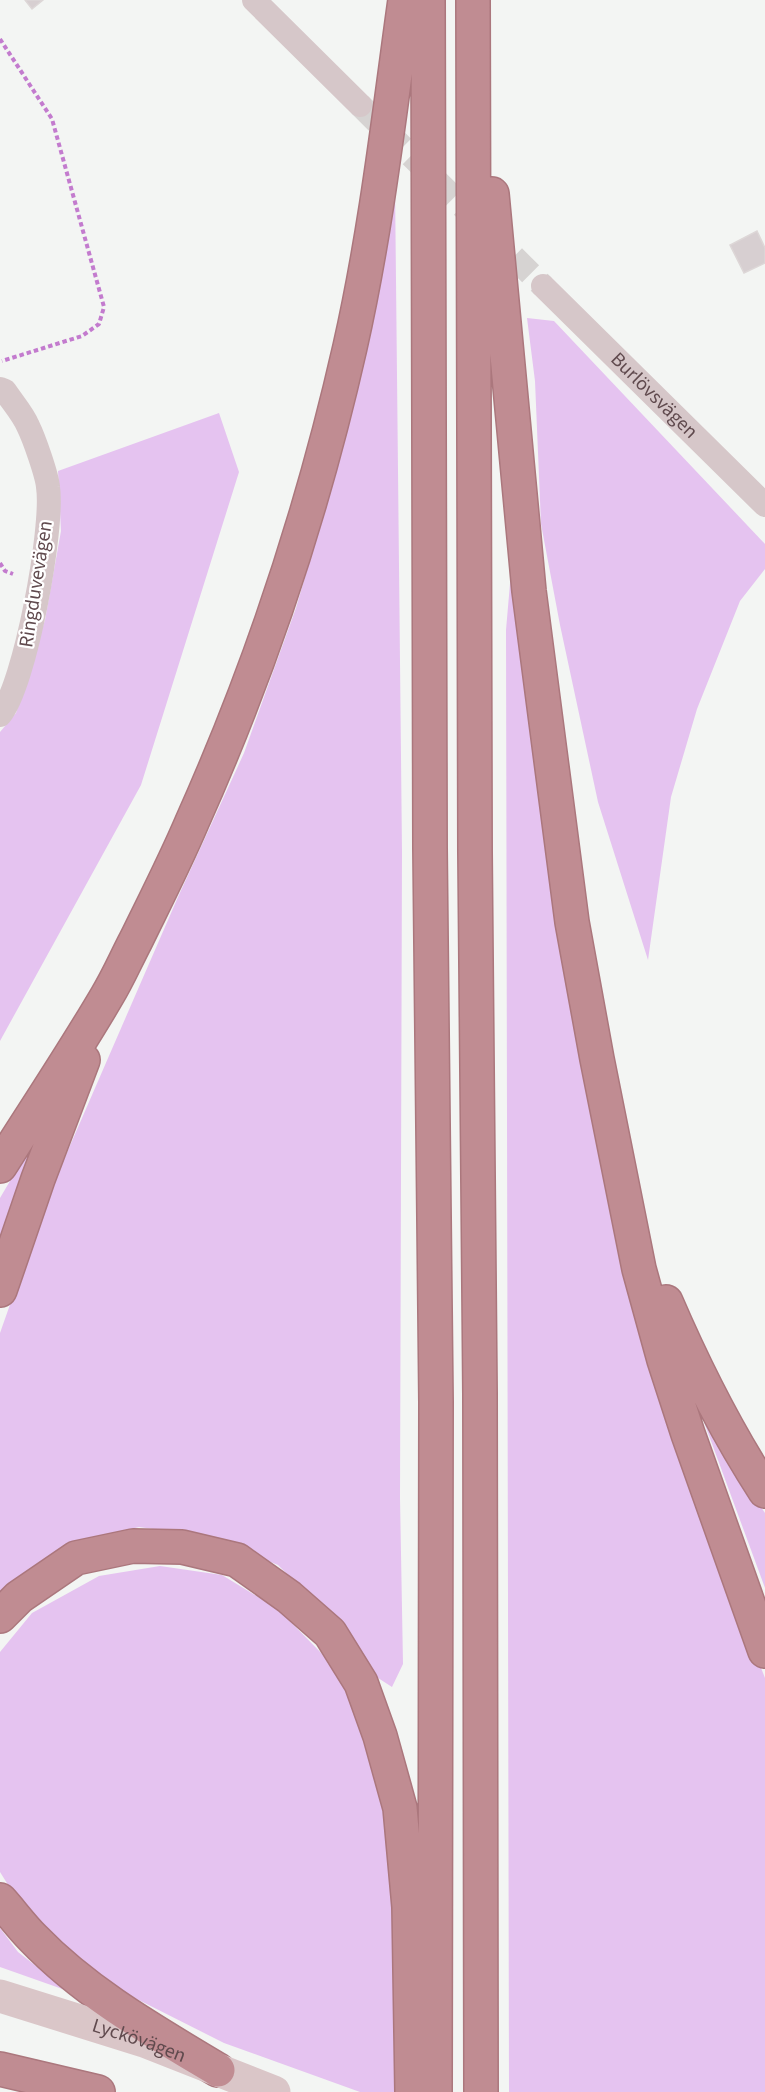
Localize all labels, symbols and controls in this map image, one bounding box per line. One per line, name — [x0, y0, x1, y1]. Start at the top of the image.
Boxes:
street label: Burlövsvägen — [604, 346, 704, 445]
street label: Ringduvevägen — [12, 519, 60, 649]
street label: Lyckövägen — [89, 2012, 190, 2070]

